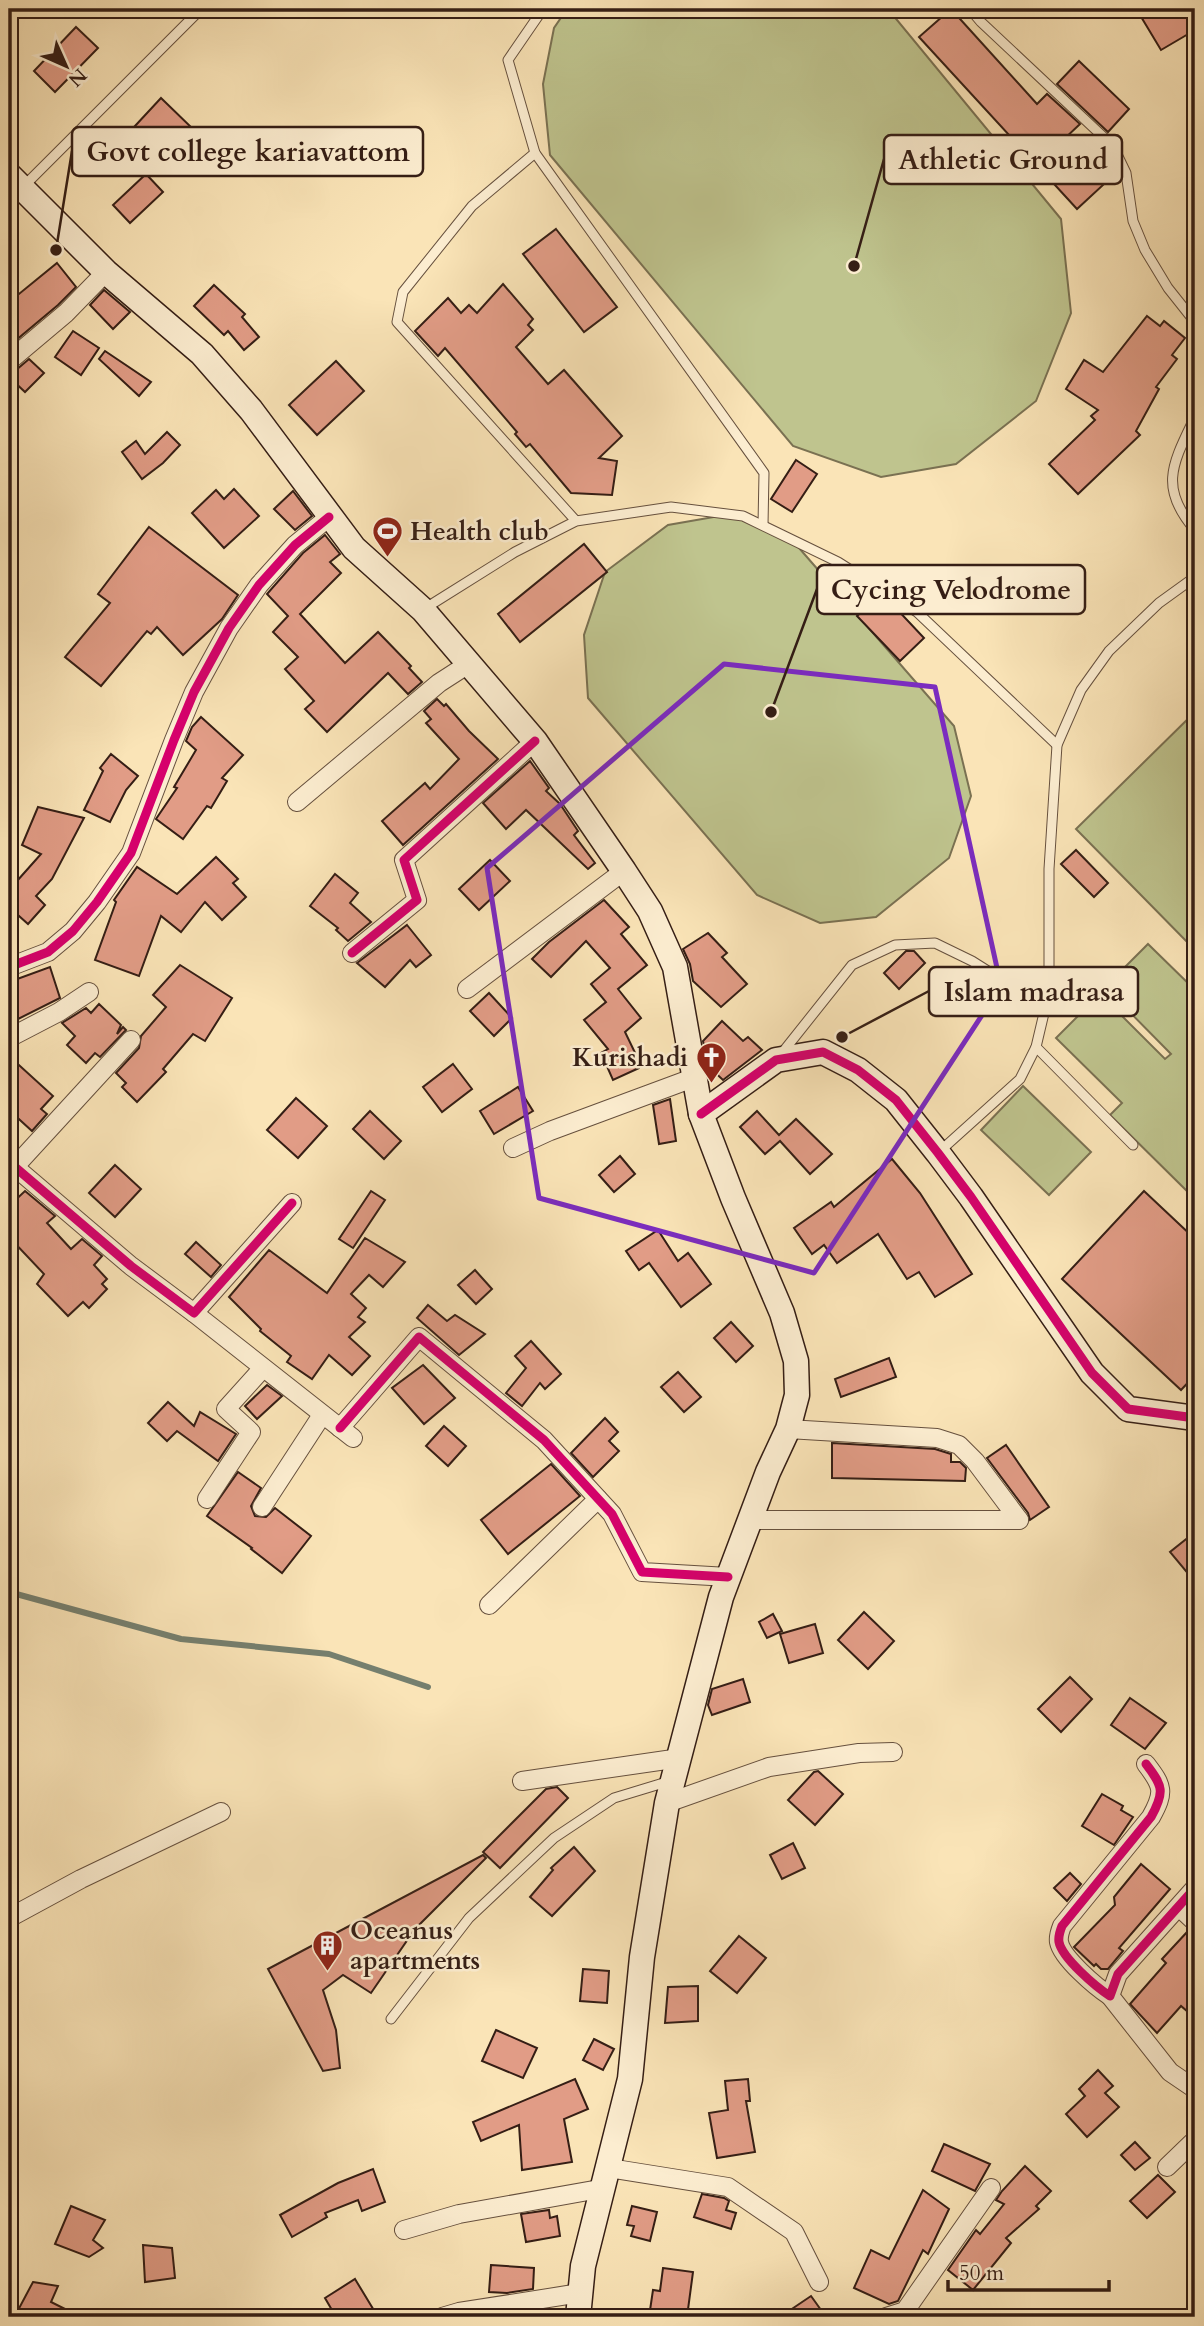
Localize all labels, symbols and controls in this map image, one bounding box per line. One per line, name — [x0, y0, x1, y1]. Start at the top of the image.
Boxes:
north arrow — [32, 32, 102, 102]
text: N — [62, 62, 92, 93]
callout: Govt college kariavattom — [72, 127, 423, 176]
text: Govt college kariavattom — [86, 133, 410, 171]
callout: Athletic Ground — [884, 135, 1122, 184]
text: Athletic Ground — [898, 141, 1108, 179]
sports icon: Health club — [370, 514, 404, 558]
place label: Health club — [410, 514, 549, 549]
callout: Cycing Velodrome — [817, 565, 1085, 614]
text: Cycing Velodrome — [831, 571, 1071, 609]
callout: Islam madrasa — [929, 967, 1138, 1016]
text: Islam madrasa — [944, 973, 1125, 1011]
place label: Kurishadi — [572, 1040, 688, 1075]
church icon: Kurishadi — [694, 1040, 728, 1084]
place label: Oceanus apartments — [350, 1913, 480, 1978]
building icon: Oceanus apartments — [310, 1928, 344, 1972]
scale bar — [948, 2249, 1110, 2293]
text: 50 m — [959, 2259, 1004, 2288]

